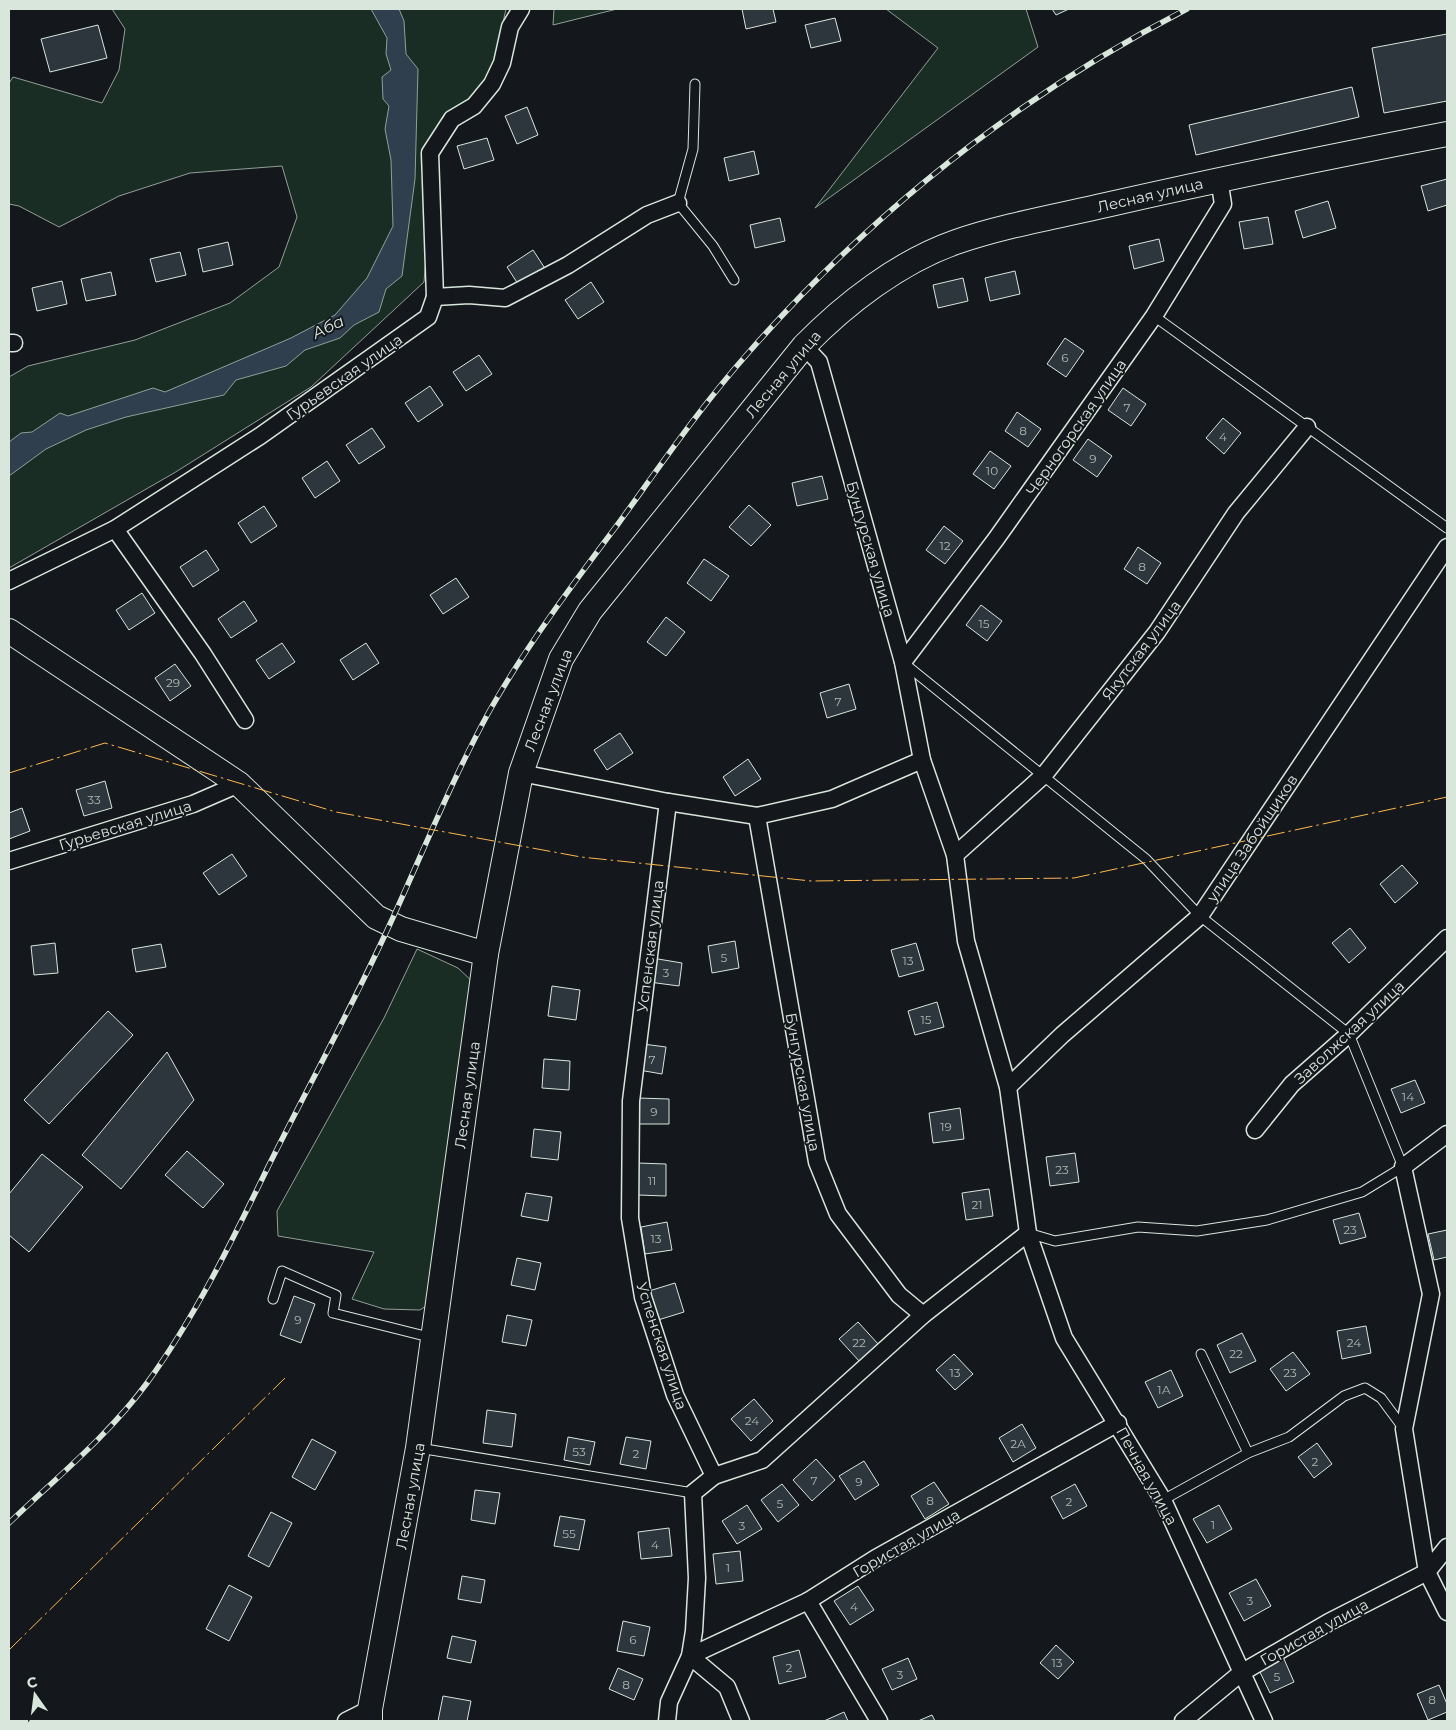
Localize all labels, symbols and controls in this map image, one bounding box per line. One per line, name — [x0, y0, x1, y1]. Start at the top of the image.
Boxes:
street label: Лесная улица — [1095, 174, 1205, 216]
water label: Аба — [308, 311, 347, 343]
street label: Лесная улица — [741, 326, 825, 422]
street label: Гурьевская улица — [282, 330, 406, 424]
house number: 6 — [1061, 350, 1069, 365]
street label: Черногорская улица — [1022, 355, 1130, 499]
house number: 7 — [1123, 400, 1131, 415]
house number: 8 — [1019, 423, 1027, 438]
house number: 4 — [1219, 429, 1227, 444]
house number: 9 — [1089, 451, 1097, 466]
house number: 10 — [986, 463, 998, 478]
street label: Бунгурская улица — [842, 479, 900, 619]
house number: 12 — [939, 538, 951, 553]
house number: 8 — [1138, 559, 1146, 574]
street label: Якутская улица — [1097, 596, 1185, 704]
house number: 15 — [978, 616, 990, 631]
street label: Лесная улица — [520, 646, 576, 754]
house number: 29 — [166, 675, 180, 690]
house number: 7 — [834, 694, 842, 709]
street label: улица Забойщиков — [1202, 771, 1302, 906]
house number: 33 — [87, 792, 101, 807]
street label: Гурьевская улица — [56, 796, 194, 854]
street label: Успенская улица — [632, 879, 668, 1013]
house number: 5 — [721, 950, 728, 965]
house number: 13 — [902, 953, 914, 968]
house number: 3 — [663, 965, 670, 980]
street label: Заволжская улица — [1290, 976, 1408, 1088]
street label: Бунгурская улица — [781, 1011, 825, 1153]
house number: 15 — [920, 1012, 932, 1027]
street label: Лесная улица — [450, 1040, 484, 1150]
house number: 7 — [648, 1052, 656, 1067]
house number: 14 — [1402, 1089, 1414, 1104]
house number: 9 — [650, 1104, 658, 1119]
house number: 19 — [940, 1119, 952, 1134]
house number: 23 — [1055, 1162, 1069, 1177]
house number: 11 — [648, 1173, 656, 1188]
house number: 21 — [971, 1197, 983, 1212]
house number: 23 — [1343, 1222, 1357, 1237]
house number: 13 — [650, 1231, 662, 1246]
street label: Успенская улица — [632, 1280, 692, 1412]
house number: 9 — [294, 1312, 302, 1327]
house number: 22 — [852, 1335, 866, 1350]
house number: 24 — [1347, 1335, 1361, 1350]
house number: 22 — [1229, 1346, 1243, 1361]
house number: 13 — [949, 1365, 961, 1380]
house number: 23 — [1283, 1365, 1297, 1380]
house number: 1А — [1157, 1382, 1171, 1397]
house number: 24 — [745, 1413, 759, 1428]
street label: Печная улица — [1112, 1424, 1182, 1528]
house number: 2А — [1010, 1436, 1026, 1451]
street label: Лесная улица — [391, 1441, 429, 1551]
house number: 53 — [572, 1444, 586, 1459]
house number: 2 — [633, 1446, 640, 1461]
house number: 2 — [1312, 1454, 1319, 1469]
house number: 7 — [810, 1473, 818, 1488]
house number: 9 — [855, 1474, 863, 1489]
house number: 8 — [926, 1493, 934, 1508]
house number: 2 — [1066, 1494, 1073, 1509]
house number: 5 — [777, 1496, 784, 1511]
street label: Гористая улица — [849, 1505, 963, 1581]
house number: 1 — [1211, 1517, 1215, 1532]
house number: 3 — [739, 1518, 746, 1533]
house number: 55 — [562, 1526, 576, 1541]
house number: 4 — [651, 1537, 659, 1552]
house number: 1 — [726, 1560, 730, 1575]
house number: 3 — [1247, 1593, 1254, 1608]
street label: Гористая улица — [1257, 1594, 1371, 1670]
house number: 4 — [850, 1599, 858, 1614]
house number: 6 — [629, 1632, 637, 1647]
house number: 13 — [1051, 1655, 1063, 1670]
house number: 2 — [786, 1660, 793, 1675]
house number: 3 — [897, 1667, 904, 1682]
house number: 5 — [1274, 1669, 1281, 1684]
north arrow — [10, 1670, 60, 1720]
text: С — [25, 1672, 39, 1692]
house number: 8 — [622, 1677, 630, 1692]
house number: 8 — [1428, 1692, 1436, 1707]

